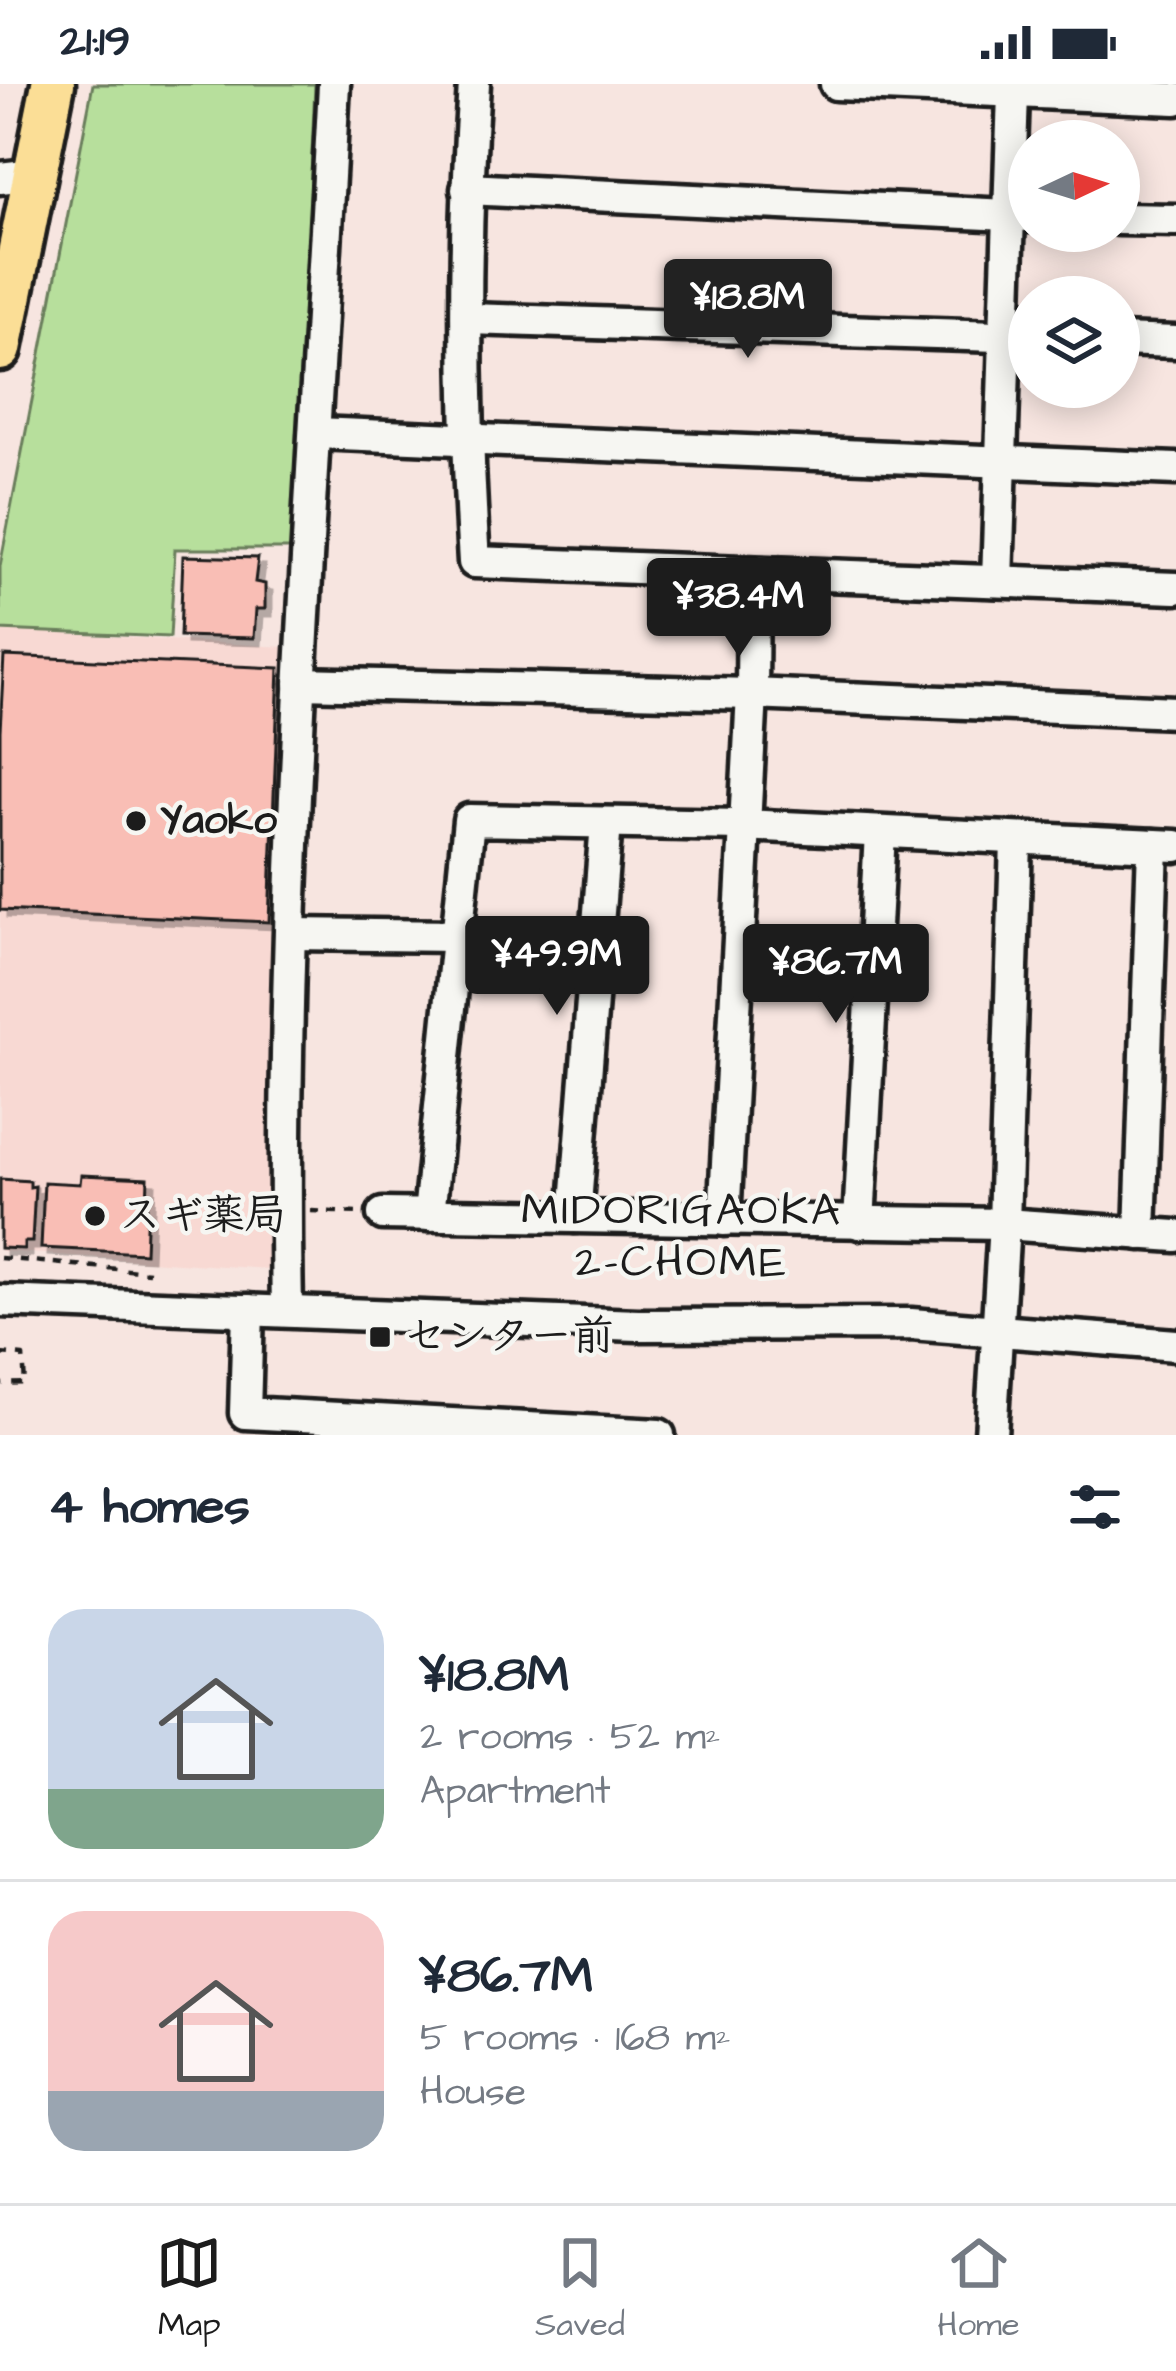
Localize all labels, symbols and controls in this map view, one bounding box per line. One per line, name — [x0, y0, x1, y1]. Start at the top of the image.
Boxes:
text: 21:19 — [60, 11, 130, 73]
north arrow — [1008, 120, 1140, 252]
map controls — [1008, 120, 1140, 408]
pin: ¥18.8M — [650, 259, 846, 361]
text: ¥18.8M — [691, 271, 805, 325]
button: layers — [1008, 276, 1140, 408]
pin: ¥38.4M — [641, 558, 837, 660]
text: ¥38.4M — [674, 570, 804, 624]
place label: Yaoko — [160, 792, 277, 850]
marker: Yaoko — [123, 808, 149, 834]
pin: ¥49.9M — [459, 916, 655, 1018]
pin: ¥86.7M — [738, 924, 934, 1026]
text: ¥49.9M — [492, 928, 622, 982]
text: ¥86.7M — [770, 936, 902, 990]
district label: MIDORIGAOKA 2-CHOME — [521, 1180, 843, 1294]
place label: スギ薬局 — [119, 1187, 287, 1245]
marker: スギ薬局 — [82, 1203, 108, 1229]
place label: センター前 — [404, 1308, 614, 1366]
marker: センター前 — [367, 1324, 393, 1350]
text: 4 homes — [48, 1472, 250, 1543]
icon: filters — [1062, 1474, 1128, 1540]
text: ¥18.8M — [420, 1640, 569, 1711]
icon: home — [144, 1657, 288, 1801]
text: 2 rooms · 52 m² — [420, 1711, 721, 1765]
text: Apartment — [420, 1765, 611, 1819]
text: ¥86.7M — [420, 1941, 593, 2012]
icon: home — [144, 1959, 288, 2103]
text: 5 rooms · 168 m² — [420, 2012, 731, 2066]
text: House — [420, 2066, 526, 2120]
tab: Map — [156, 2230, 222, 2348]
tab: Saved — [535, 2230, 625, 2348]
tab: Home — [938, 2230, 1020, 2348]

